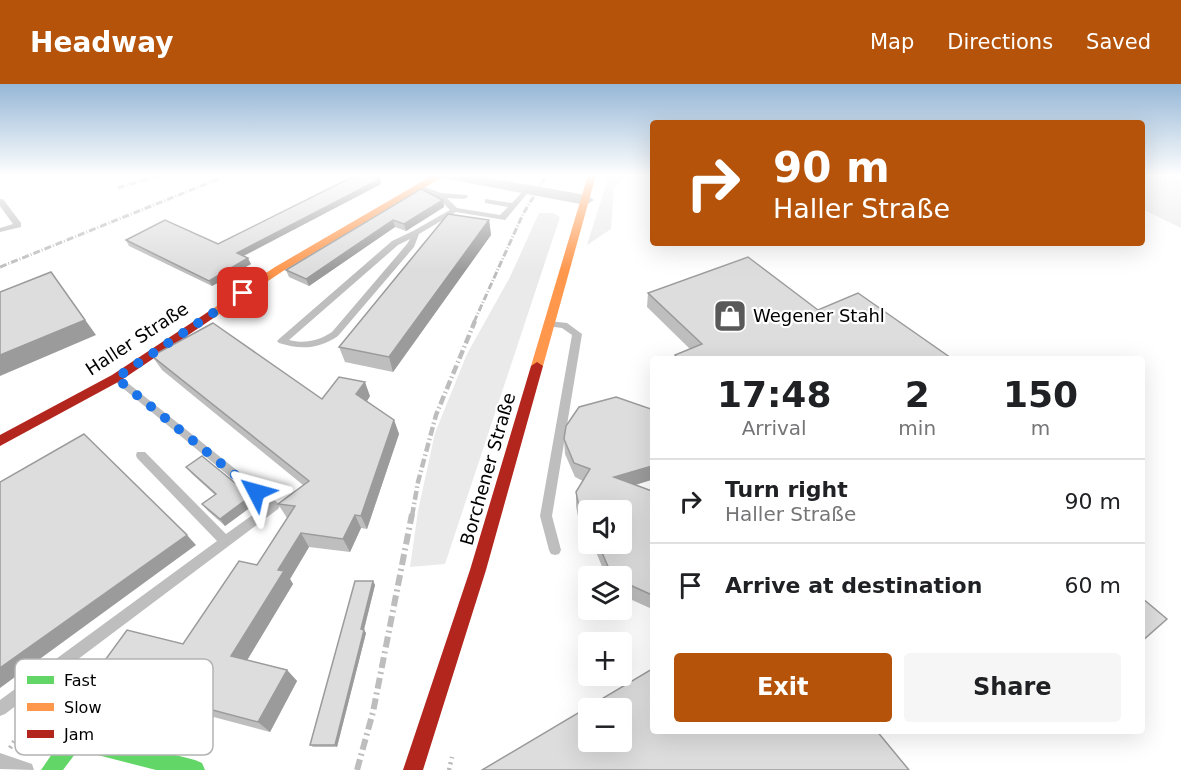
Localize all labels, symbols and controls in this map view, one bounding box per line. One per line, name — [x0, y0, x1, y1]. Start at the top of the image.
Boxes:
text: Headway — [30, 26, 174, 59]
text: Map — [870, 30, 914, 54]
text: Directions — [947, 30, 1053, 54]
text: Saved — [1086, 30, 1151, 54]
text: 90 m — [773, 143, 890, 192]
icon: right — [674, 144, 752, 222]
text: Haller Straße — [773, 193, 950, 224]
pin — [217, 267, 268, 318]
icon: arrive — [226, 276, 259, 309]
street label: Haller Straße — [81, 298, 192, 380]
shop icon: Wegener Stahl — [712, 298, 748, 334]
place label: Wegener Stahl — [753, 305, 885, 326]
text: 17:48 — [717, 374, 831, 415]
text: 2 — [905, 374, 930, 415]
text: 150 — [1003, 374, 1078, 415]
street label: Borchener Straße — [456, 390, 519, 548]
text: Arrival — [742, 416, 807, 440]
text: min — [898, 416, 936, 440]
text: m — [1031, 416, 1050, 440]
position arrow — [224, 460, 288, 524]
text: Turn right — [725, 477, 848, 502]
icon: right — [674, 485, 707, 518]
text: 90 m — [1065, 489, 1121, 514]
map controls — [578, 500, 632, 752]
button: sound — [578, 500, 632, 554]
text: Haller Straße — [725, 502, 856, 526]
button: layers — [578, 566, 632, 620]
icon: arrive — [674, 569, 707, 602]
text: Arrive at destination — [725, 573, 982, 598]
text: 60 m — [1065, 573, 1121, 598]
button: + — [578, 632, 632, 686]
button: Exit — [674, 653, 892, 722]
button: Share — [904, 653, 1121, 722]
legend — [15, 659, 213, 755]
text: Fast — [64, 671, 96, 690]
text: Slow — [64, 698, 101, 717]
button: − — [578, 698, 632, 752]
text: Jam — [63, 725, 94, 744]

